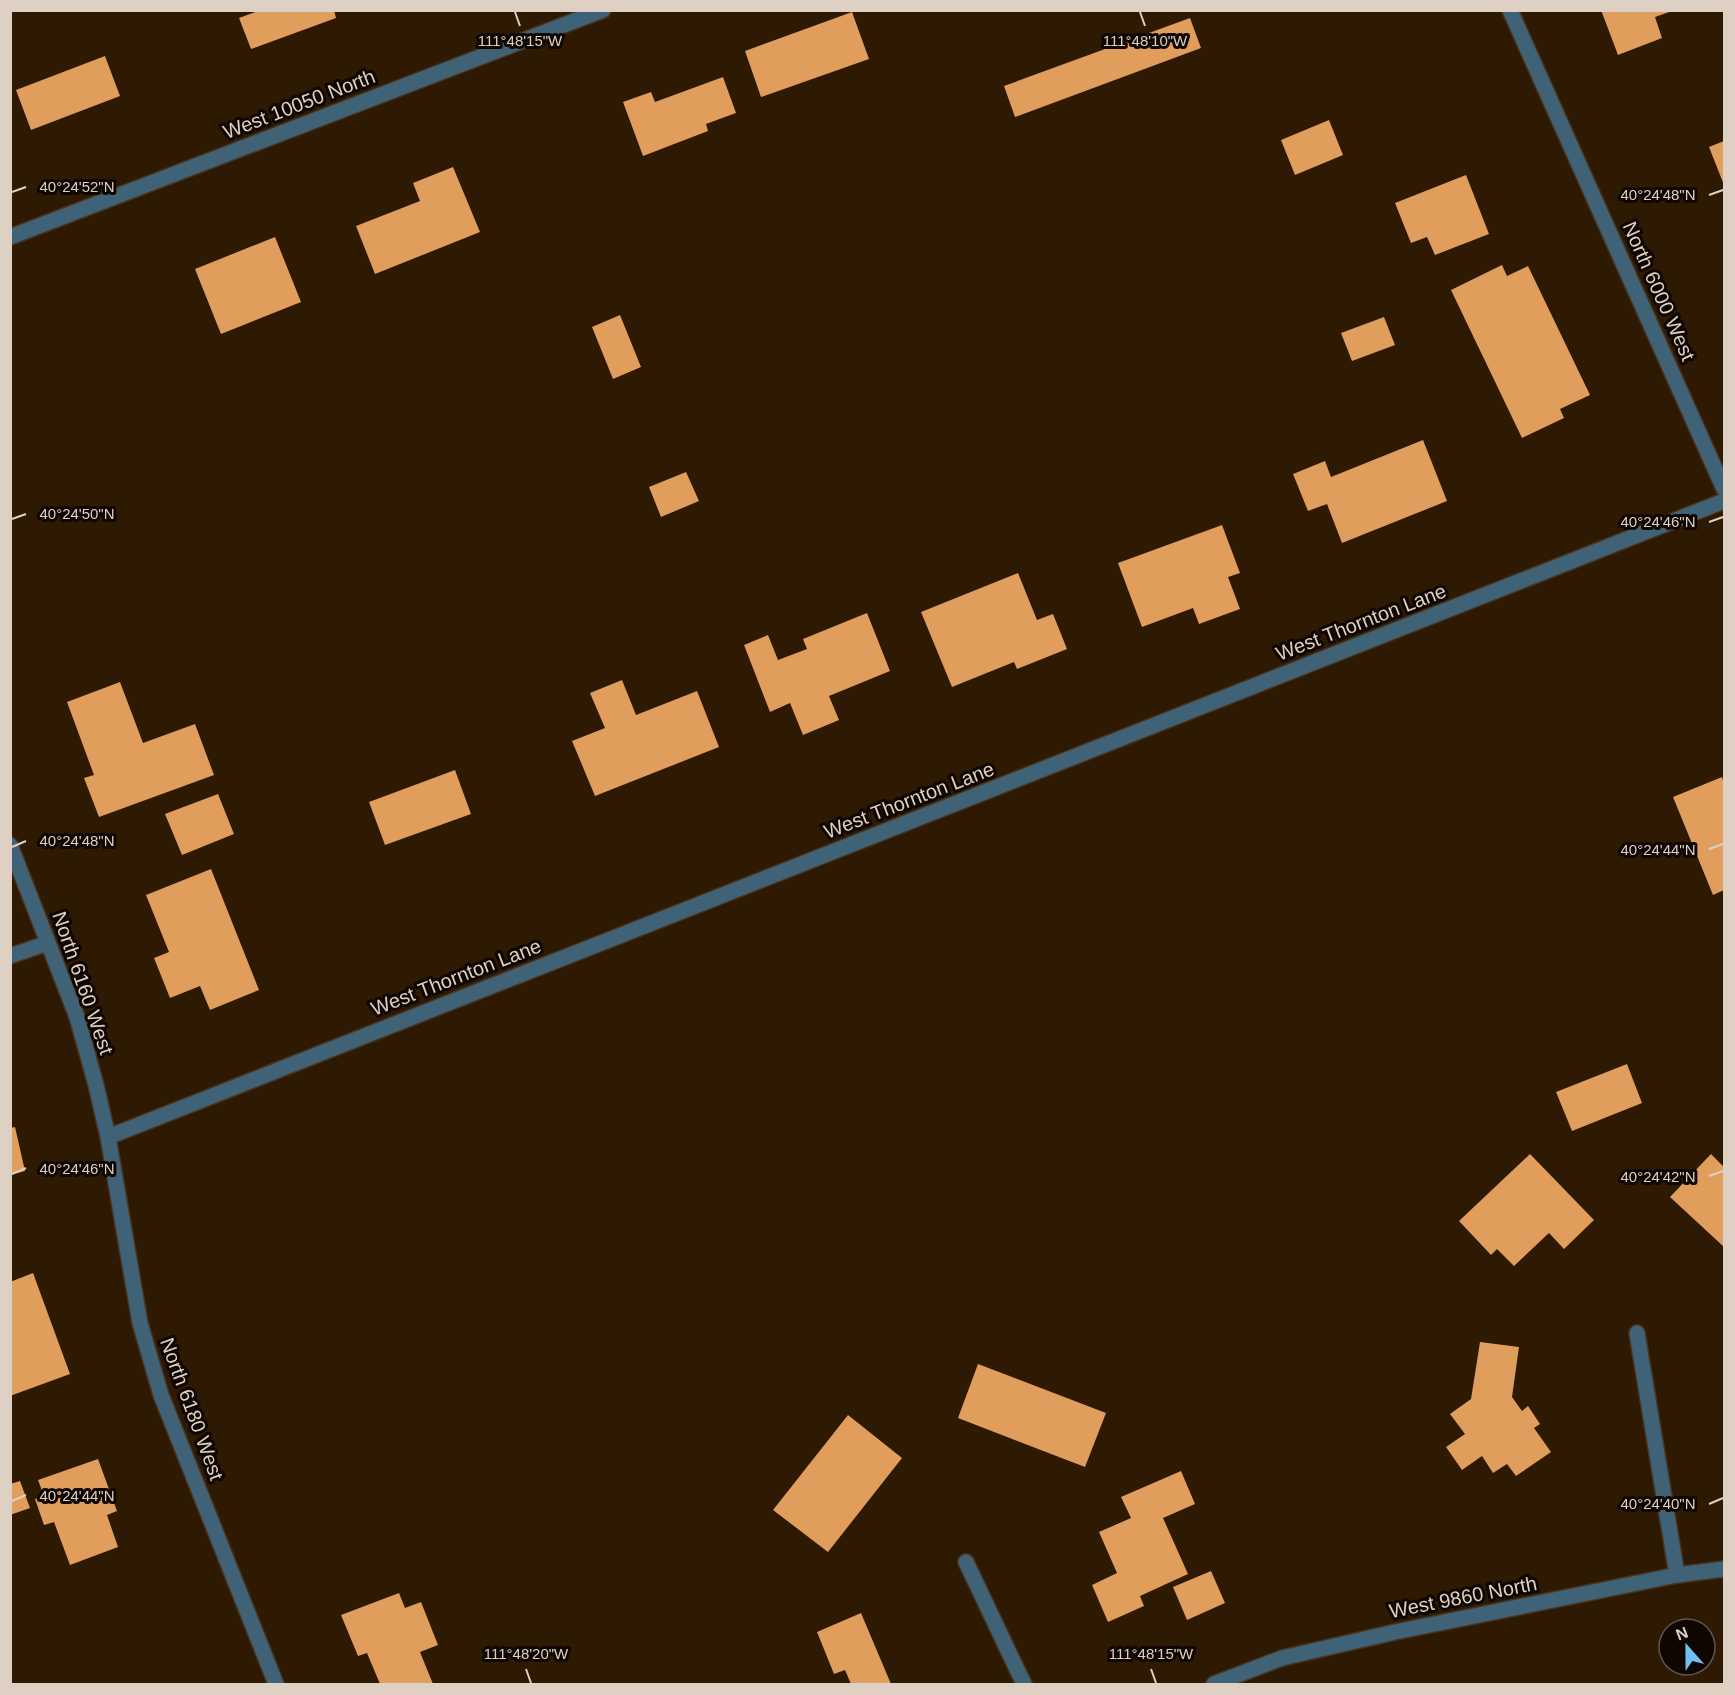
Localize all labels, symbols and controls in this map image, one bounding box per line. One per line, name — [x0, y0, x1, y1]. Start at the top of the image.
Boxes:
text: 111°48'15"W — [478, 32, 563, 49]
text: 111°48'10"W — [1103, 32, 1188, 49]
street label: West 10050 North — [220, 65, 378, 143]
text: 40°24'52"N — [39, 178, 115, 195]
text: 40°24'48"N — [1620, 186, 1696, 203]
street label: North 6000 West — [1619, 218, 1700, 364]
text: 40°24'50"N — [39, 505, 115, 522]
text: 40°24'46"N — [1620, 513, 1696, 530]
street label: West Thornton Lane — [1273, 579, 1449, 665]
street label: West Thornton Lane — [821, 757, 997, 843]
text: 40°24'48"N — [39, 832, 115, 849]
text: 40°24'44"N — [1620, 841, 1696, 858]
street label: North 6160 West — [48, 909, 118, 1058]
street label: West Thornton Lane — [368, 934, 544, 1020]
text: 40°24'46"N — [39, 1160, 115, 1177]
text: 40°24'42"N — [1620, 1168, 1696, 1185]
street label: North 6180 West — [156, 1335, 228, 1484]
text: 40°24'44"N — [39, 1487, 115, 1504]
text: 40°24'40"N — [1620, 1495, 1696, 1512]
street label: West 9860 North — [1387, 1572, 1539, 1622]
north arrow — [1657, 1617, 1717, 1677]
text: N — [1673, 1623, 1690, 1643]
text: 111°48'20"W — [484, 1645, 569, 1662]
text: 111°48'15"W — [1109, 1645, 1194, 1662]

